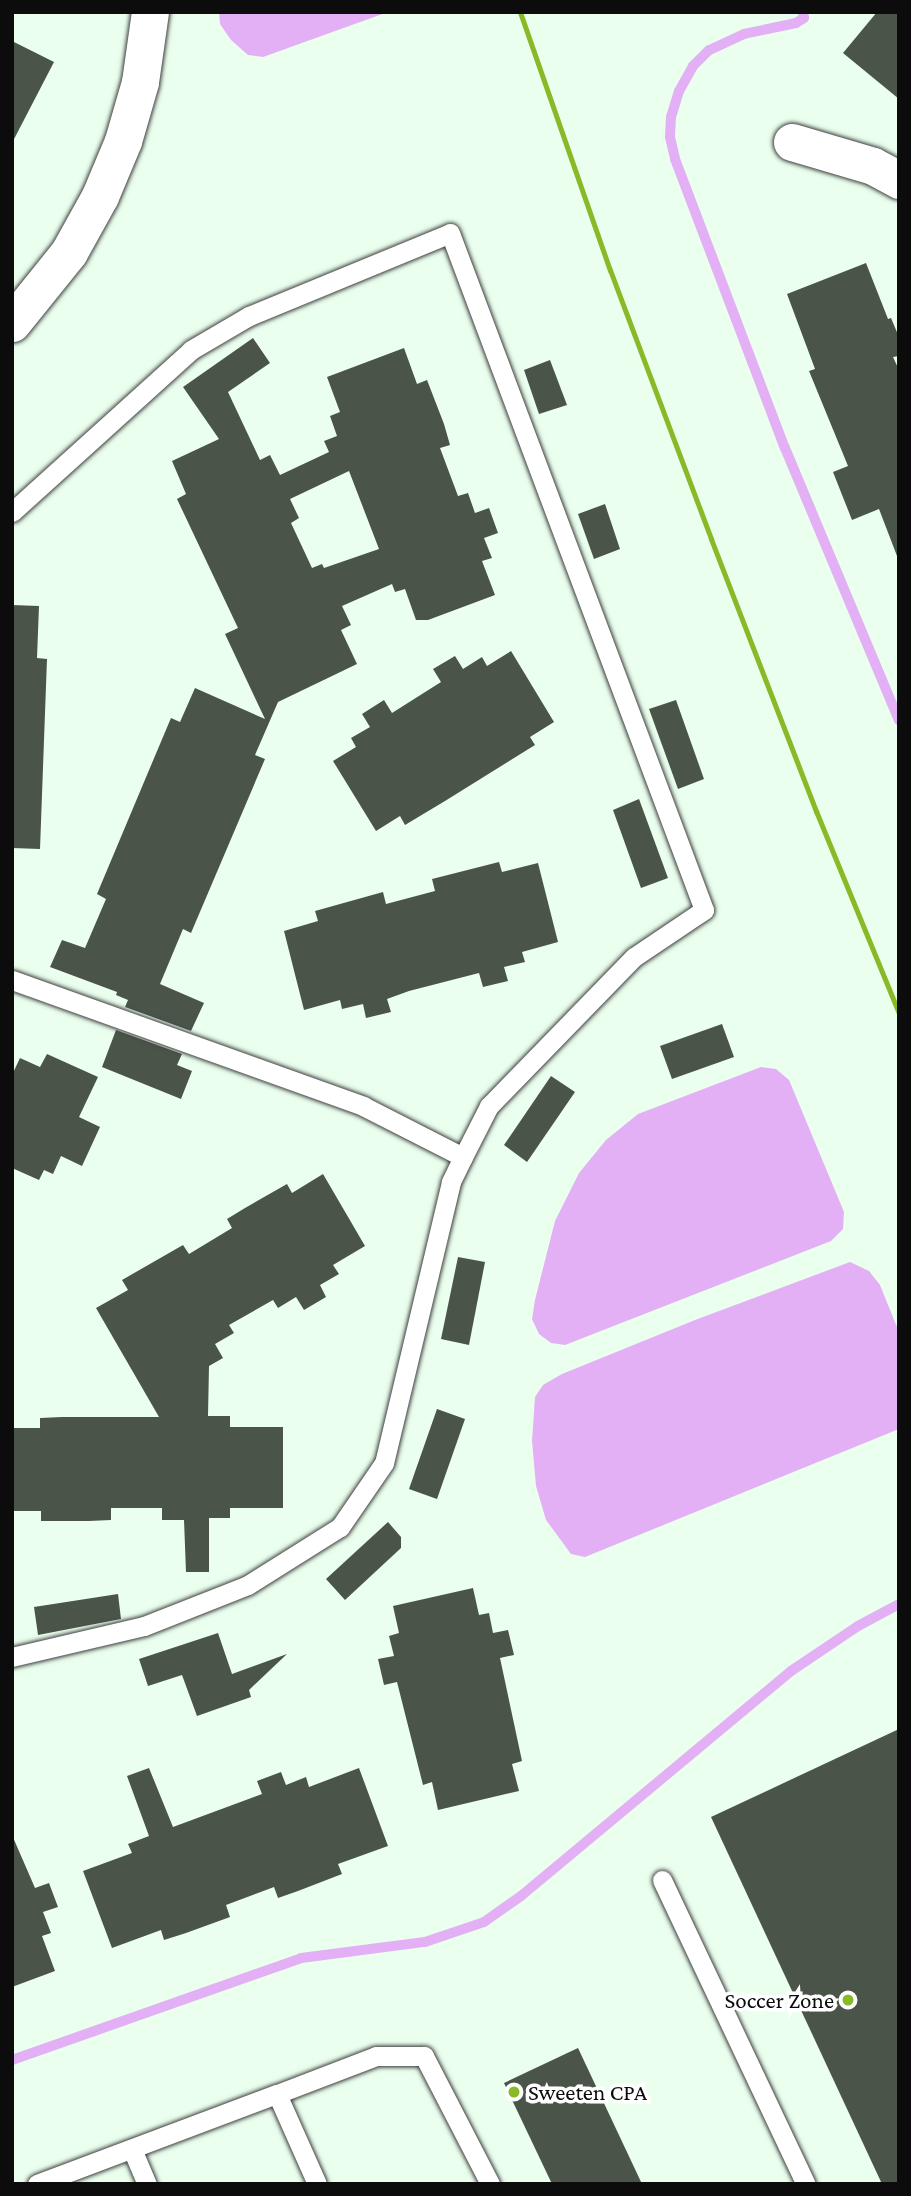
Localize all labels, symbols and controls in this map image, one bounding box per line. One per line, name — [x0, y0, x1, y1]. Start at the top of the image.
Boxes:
place label: Soccer Zone — [725, 1986, 834, 2014]
marker: Soccer Zone — [840, 1992, 856, 2008]
place label: Sweeten CPA — [528, 2078, 647, 2106]
marker: Sweeten CPA — [506, 2084, 522, 2100]

